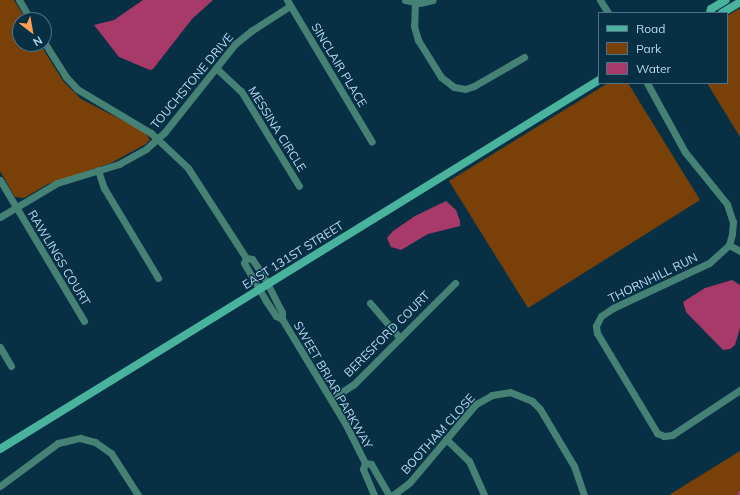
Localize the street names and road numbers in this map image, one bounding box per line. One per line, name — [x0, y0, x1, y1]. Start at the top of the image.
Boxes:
street label: SINCLAIR PLACE — [308, 20, 370, 110]
street label: TOUCHSTONE DRIVE — [148, 30, 236, 132]
street label: MESSINA CIRCLE — [245, 84, 309, 174]
street label: RAWLINGS COURT — [25, 208, 93, 308]
street label: EAST 131ST STREET — [240, 218, 346, 292]
street label: THORNHILL RUN — [606, 250, 700, 306]
street label: BERESFORD COURT — [341, 288, 433, 380]
street label: SWEET BRIAR PARKWAY — [291, 319, 375, 451]
street label: BOOTHAM CLOSE — [398, 391, 478, 477]

